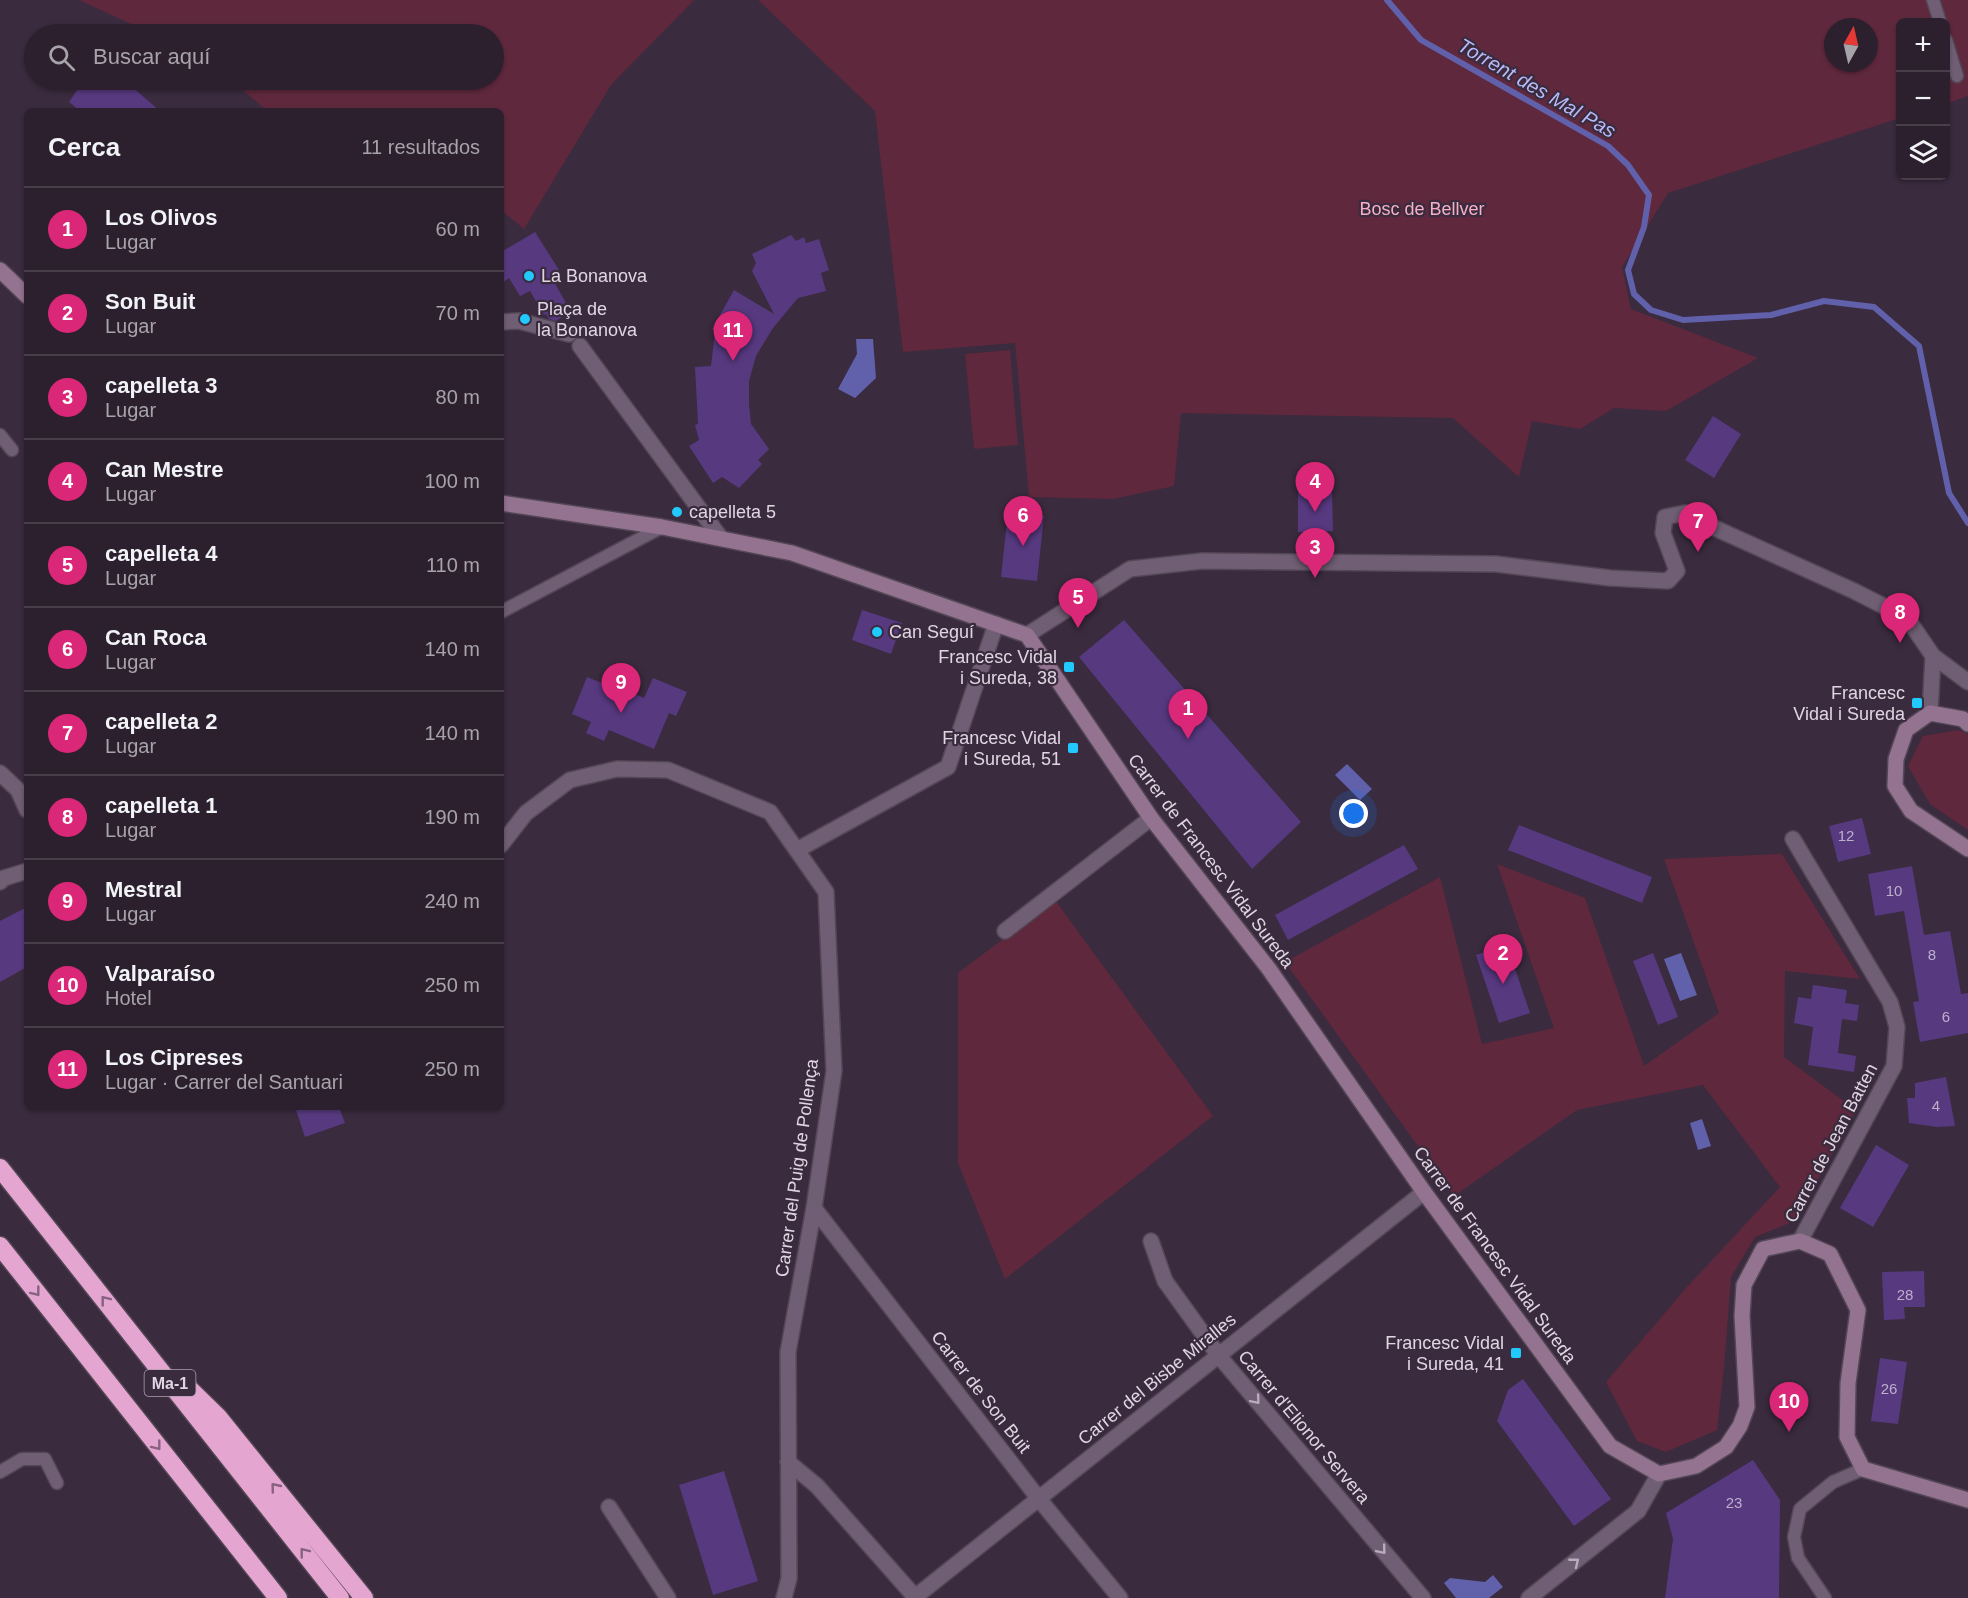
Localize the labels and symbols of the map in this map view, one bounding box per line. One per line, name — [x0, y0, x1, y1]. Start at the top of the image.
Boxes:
north arrow — [1824, 18, 1878, 72]
water label: Torrent des Mal Pas — [1454, 34, 1620, 142]
park label: Bosc de Bellver — [1359, 199, 1485, 219]
place label: La Bonanova — [541, 266, 648, 286]
marker: La Bonanova — [522, 269, 536, 283]
place label: Plaça de la Bonanova — [537, 299, 638, 340]
marker: Plaça de la Bonanova — [518, 312, 532, 326]
pin: 11 — [714, 312, 752, 361]
pin: 4 — [1296, 462, 1334, 512]
pin: 6 — [1004, 496, 1042, 546]
place label: capelleta 5 — [689, 502, 776, 522]
pin: 7 — [1678, 502, 1718, 552]
marker: capelleta 5 — [670, 505, 684, 519]
pin: 3 — [1296, 528, 1334, 578]
pin: 5 — [1058, 578, 1098, 628]
pin: 8 — [1880, 594, 1920, 643]
place label: Can Seguí — [889, 622, 974, 642]
marker: Can Seguí — [870, 625, 884, 639]
place label: Francesc Vidal i Sureda, 38 — [938, 647, 1057, 688]
marker: Francesc Vidal i Sureda, 38 — [1062, 660, 1076, 674]
pin: 9 — [602, 664, 640, 713]
place label: Francesc Vidal i Sureda — [1793, 683, 1906, 724]
pin: 1 — [1168, 690, 1208, 739]
marker: Francesc Vidal i Sureda — [1910, 696, 1924, 710]
place label: Francesc Vidal i Sureda, 51 — [942, 728, 1061, 769]
marker: Francesc Vidal i Sureda, 51 — [1066, 741, 1080, 755]
street label: Carrer de Francesc Vidal Sureda — [1124, 750, 1299, 973]
your location — [1339, 799, 1368, 828]
house number: 12 — [1838, 827, 1854, 844]
house number: 10 — [1886, 882, 1902, 899]
pin: 2 — [1484, 934, 1522, 984]
house number: 8 — [1928, 946, 1936, 963]
house number: 6 — [1942, 1008, 1950, 1025]
street label: Carrer del Puig de Pollença — [772, 1057, 822, 1278]
street label: Carrer de Jean Batten — [1781, 1060, 1881, 1226]
house number: 4 — [1932, 1097, 1940, 1114]
street label: Carrer de Francesc Vidal Sureda — [1410, 1143, 1581, 1368]
one-way arrow — [29, 1286, 40, 1297]
house number: 28 — [1897, 1286, 1913, 1303]
one-way arrow — [101, 1296, 112, 1307]
street label: Carrer del Bisbe Miralles — [1074, 1309, 1240, 1449]
street label: Carrer de Son Buit — [927, 1327, 1035, 1457]
place label: Francesc Vidal i Sureda, 41 — [1385, 1333, 1504, 1374]
street label: Carrer d'Elionor Servera — [1234, 1346, 1374, 1508]
marker: Francesc Vidal i Sureda, 41 — [1509, 1346, 1523, 1360]
road number: Ma-1 — [144, 1370, 195, 1396]
house number: 26 — [1881, 1380, 1897, 1397]
pin: 10 — [1770, 1382, 1808, 1432]
one-way arrow — [1249, 1393, 1260, 1404]
one-way arrow — [149, 1439, 160, 1450]
one-way arrow — [271, 1483, 282, 1494]
house number: 23 — [1726, 1494, 1742, 1511]
one-way arrow — [1375, 1543, 1386, 1554]
one-way arrow — [301, 1548, 312, 1559]
one-way arrow — [1568, 1558, 1579, 1569]

